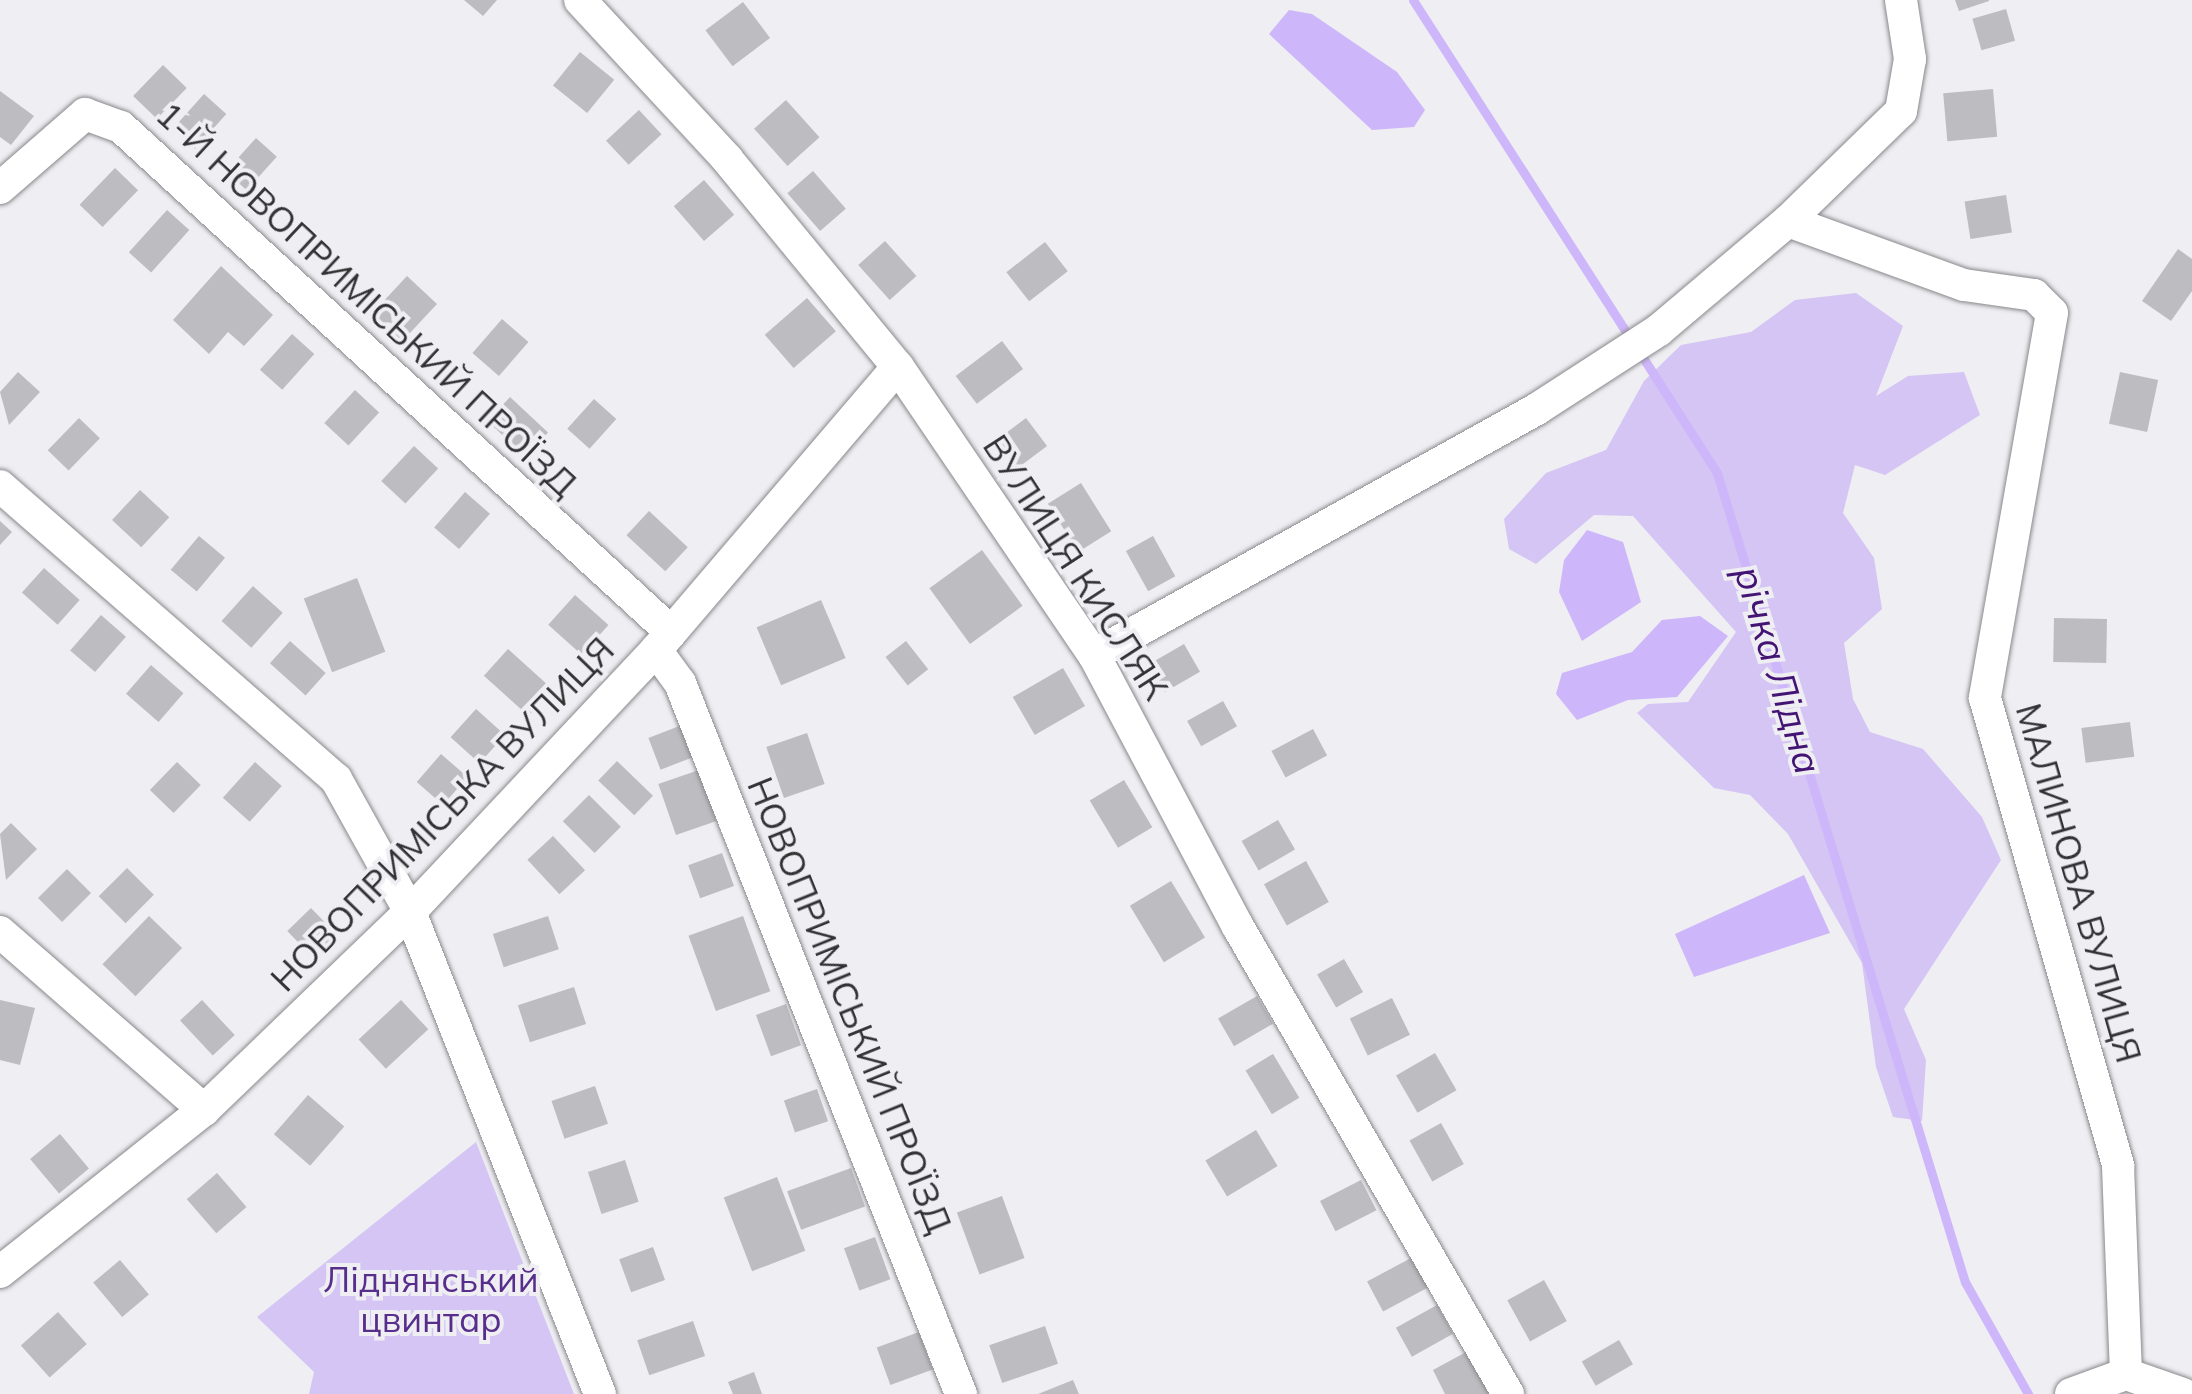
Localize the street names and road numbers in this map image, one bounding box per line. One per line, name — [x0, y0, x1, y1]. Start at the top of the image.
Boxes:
street label: 1-Й НОВОПРИМІСЬКИЙ ПРОЇЗД — [148, 93, 586, 505]
street label: ВУЛИЦЯ КИСЛЯК — [975, 427, 1177, 707]
street label: НОВОПРИМІСЬКА ВУЛИЦЯ — [262, 628, 622, 1000]
street label: МАЛИНОВА ВУЛИЦЯ — [2008, 699, 2150, 1067]
street label: НОВОПРИМІСЬКИЙ ПРОЇЗД — [739, 771, 961, 1239]

